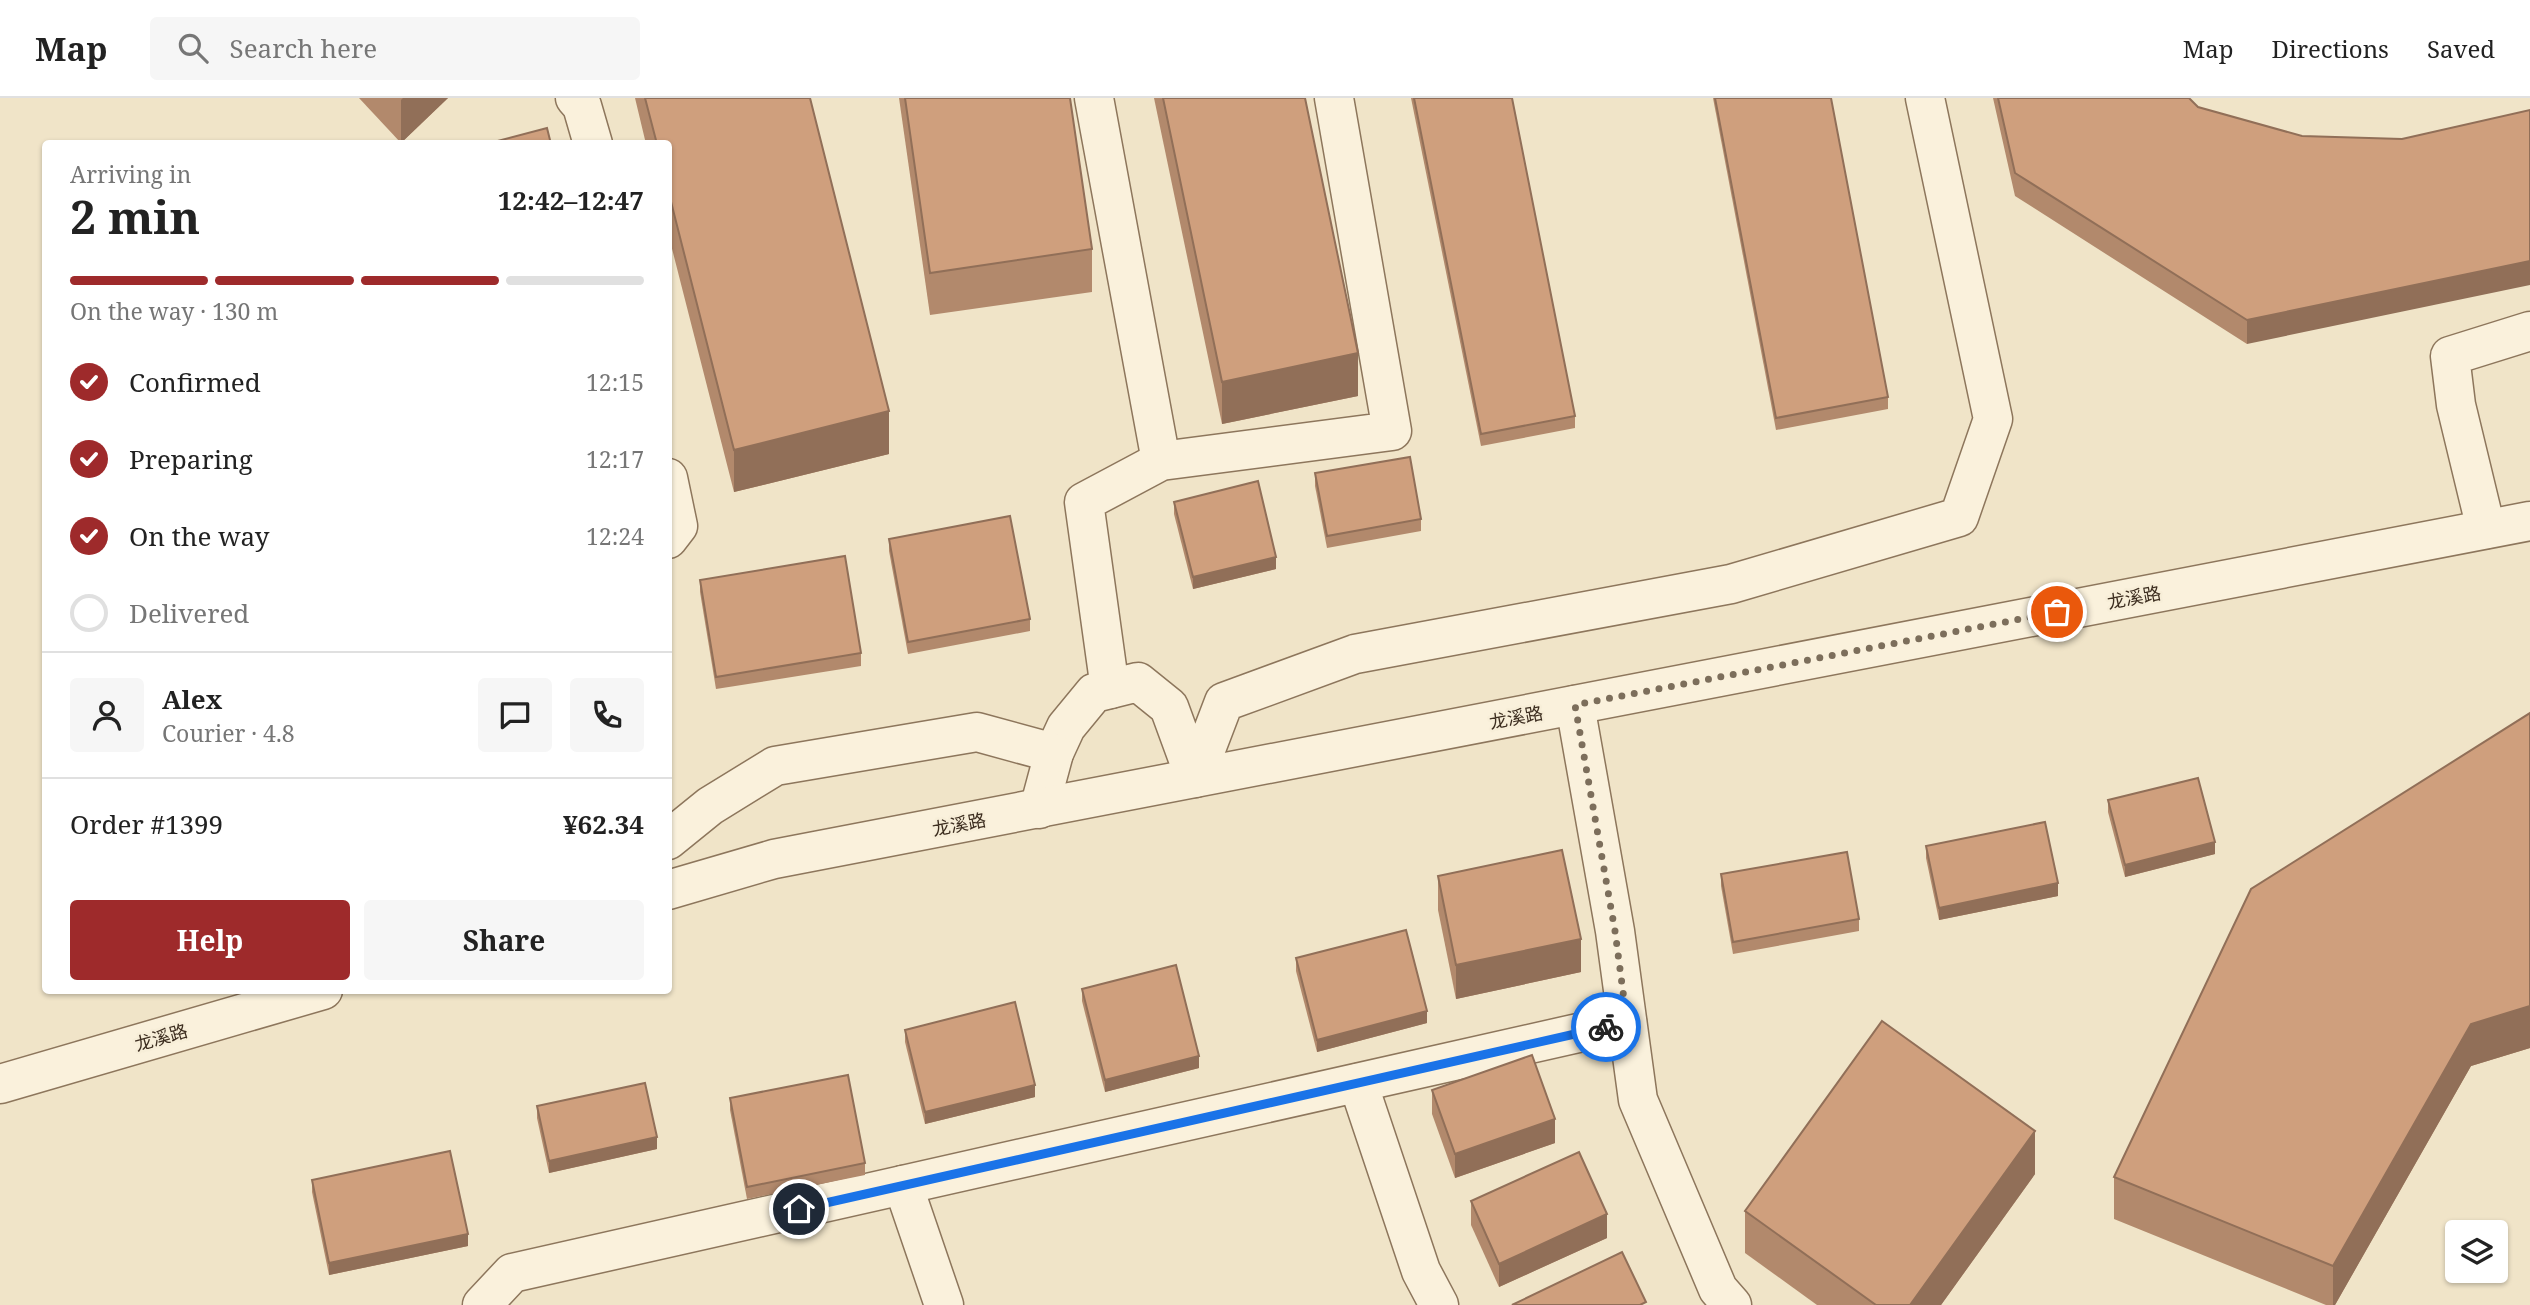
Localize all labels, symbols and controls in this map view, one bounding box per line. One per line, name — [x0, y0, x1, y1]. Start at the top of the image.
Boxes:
search box — [150, 17, 640, 80]
text: Map — [35, 26, 108, 71]
icon: search — [174, 29, 212, 67]
text: Search here — [230, 30, 377, 66]
text: Map — [2183, 32, 2234, 65]
text: Directions — [2272, 32, 2389, 65]
text: Saved — [2427, 32, 2495, 65]
text: Arriving in — [70, 158, 191, 190]
text: 12:42–12:47 — [498, 182, 644, 218]
text: 2 min — [70, 185, 200, 247]
text: On the way · 130 m — [70, 295, 278, 327]
icon: check — [70, 363, 108, 401]
text: Confirmed — [129, 364, 261, 400]
text: 12:15 — [586, 366, 644, 398]
icon: check — [70, 440, 108, 478]
text: Preparing — [129, 441, 253, 477]
text: 12:17 — [586, 443, 644, 475]
icon: check — [70, 517, 108, 555]
text: On the way — [129, 518, 269, 554]
text: 12:24 — [586, 520, 644, 552]
street label: 龙溪路 — [2105, 580, 2163, 614]
pin — [2027, 582, 2087, 642]
icon: bag — [2038, 593, 2076, 631]
text: Delivered — [129, 595, 249, 631]
button: person — [70, 678, 144, 752]
button: chat — [478, 678, 552, 752]
button: phone — [570, 678, 644, 752]
text: Alex — [162, 681, 222, 717]
street label: 龙溪路 — [1487, 700, 1545, 734]
text: Courier · 4.8 — [162, 717, 295, 749]
text: Order #1399 — [70, 806, 223, 842]
text: ¥62.34 — [563, 806, 644, 842]
street label: 龙溪路 — [930, 807, 988, 841]
button: Help — [70, 900, 350, 980]
button: Share — [364, 900, 644, 980]
courier — [1571, 992, 1641, 1062]
icon: bike — [1587, 1008, 1625, 1046]
street label: 龙溪路 — [132, 1018, 190, 1056]
pin — [769, 1179, 829, 1239]
icon: home — [780, 1190, 818, 1228]
map controls — [2445, 1220, 2508, 1283]
button: layers — [2445, 1220, 2508, 1283]

